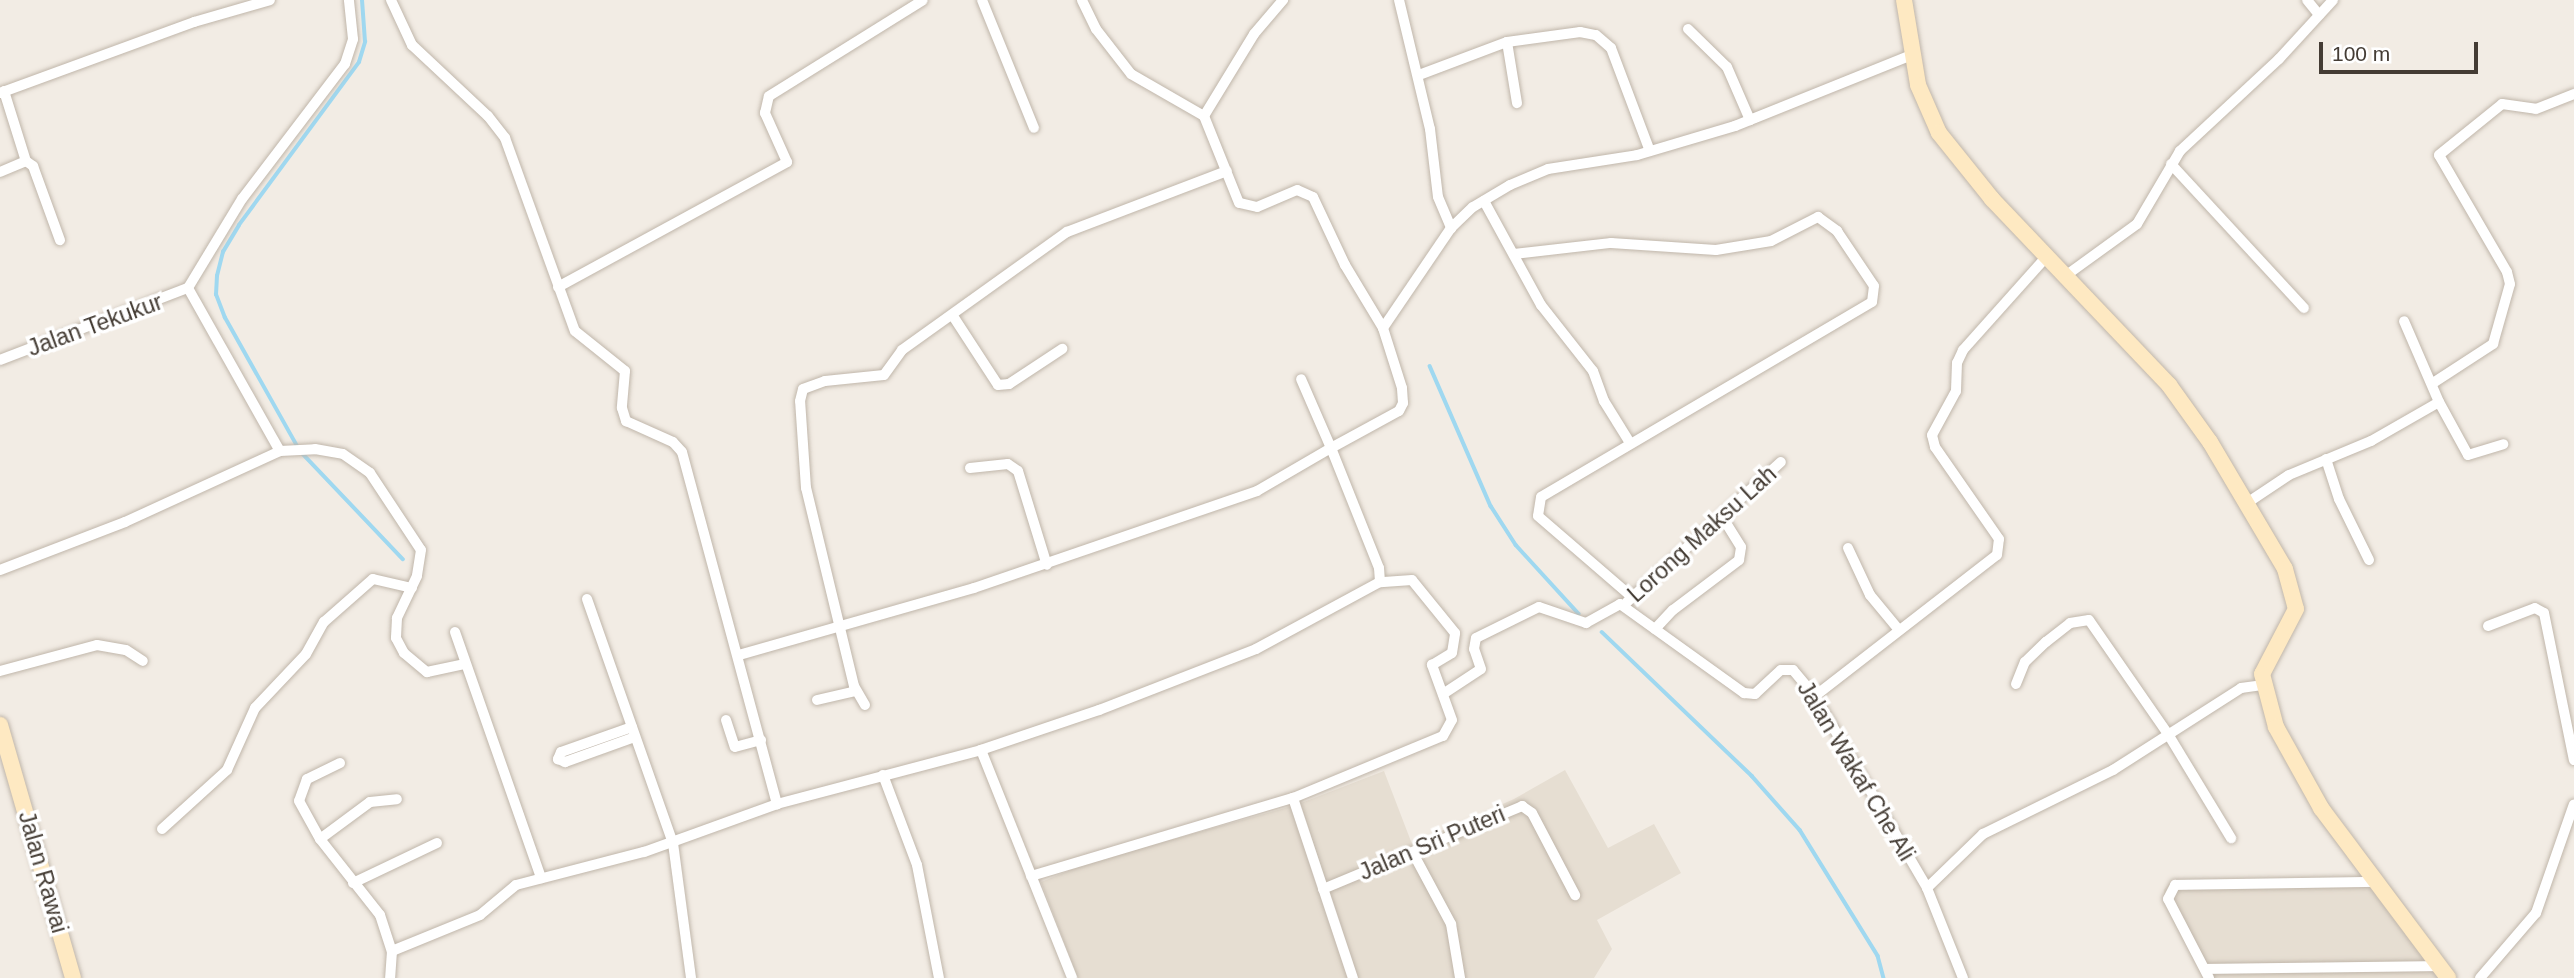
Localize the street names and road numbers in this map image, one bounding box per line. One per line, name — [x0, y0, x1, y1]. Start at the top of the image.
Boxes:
street label: Jalan Tekukur — [24, 288, 166, 362]
street label: Lorong Maksu Lah — [1622, 460, 1782, 608]
street label: Jalan Wakaf Che Ali — [1791, 676, 1921, 866]
street label: Jalan Sri Puteri — [1355, 800, 1509, 886]
street label: Jalan Rawai — [12, 808, 74, 936]

